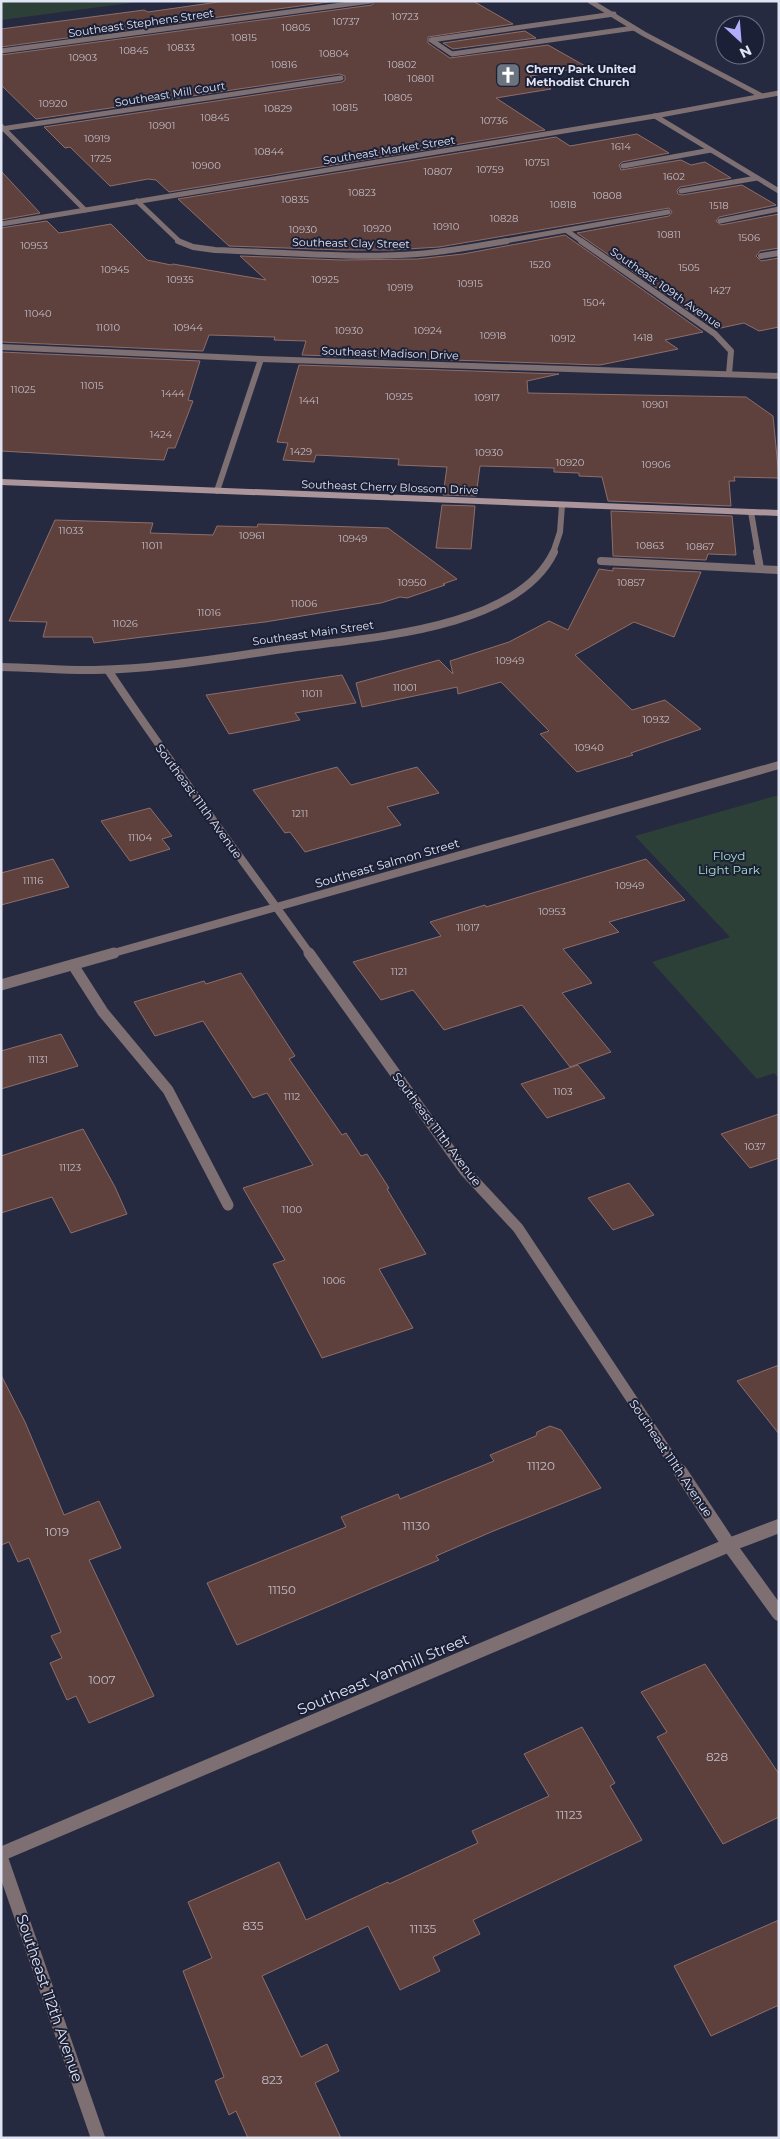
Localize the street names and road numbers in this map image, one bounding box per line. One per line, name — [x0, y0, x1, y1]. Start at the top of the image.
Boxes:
street label: Southeast Stephens Street — [67, 6, 215, 40]
street label: Southeast Mill Court — [114, 78, 227, 110]
street label: Southeast Market Street — [322, 133, 457, 167]
street label: Southeast Clay Street — [292, 235, 411, 251]
street label: Southeast 109th Avenue — [608, 244, 725, 332]
street label: Southeast Madison Drive — [321, 344, 459, 362]
street label: Southeast Cherry Blossom Drive — [301, 477, 479, 497]
street label: Southeast Main Street — [252, 617, 375, 648]
street label: Southeast 111th Avenue — [152, 741, 246, 861]
street label: Southeast Salmon Street — [313, 835, 461, 891]
street label: Southeast 111th Avenue — [389, 1069, 485, 1189]
street label: Southeast 111th Avenue — [626, 1396, 716, 1520]
street label: Southeast Yamhill Street — [294, 1629, 472, 1719]
street label: Southeast 112th Avenue — [12, 1912, 88, 2084]

